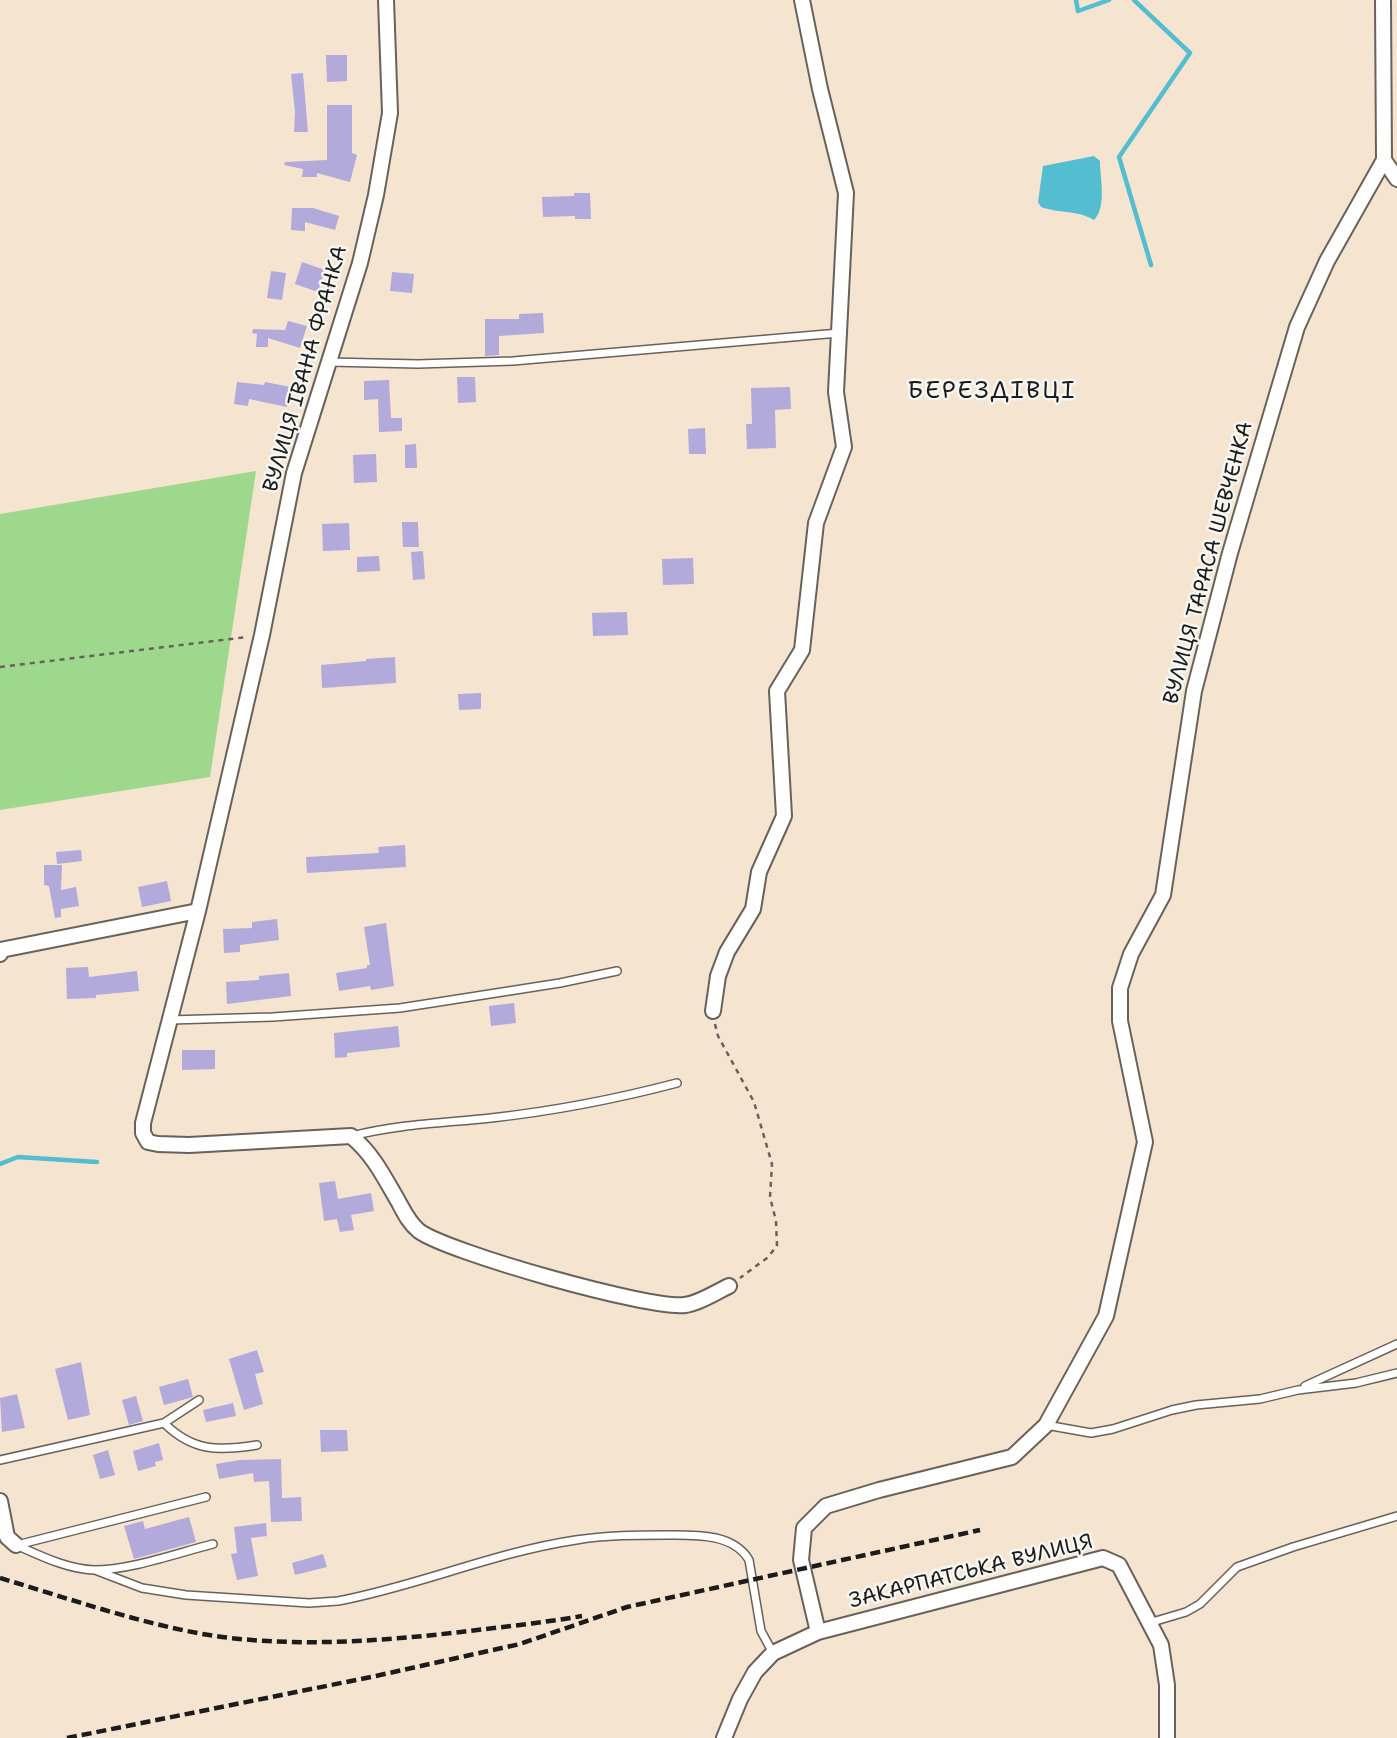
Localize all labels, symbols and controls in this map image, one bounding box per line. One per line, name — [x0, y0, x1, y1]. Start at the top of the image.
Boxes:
street label: ВУЛИЦЯ ІВАНА ФРАНКА — [259, 243, 353, 495]
district label: БЕРЕЗДІВЦІ — [909, 378, 1075, 406]
street label: ВУЛИЦЯ ТАРАСА ШЕВЧЕНКА — [1159, 419, 1259, 707]
street label: ЗАКАРПАТСЬКА ВУЛИЦЯ — [847, 1530, 1095, 1614]

